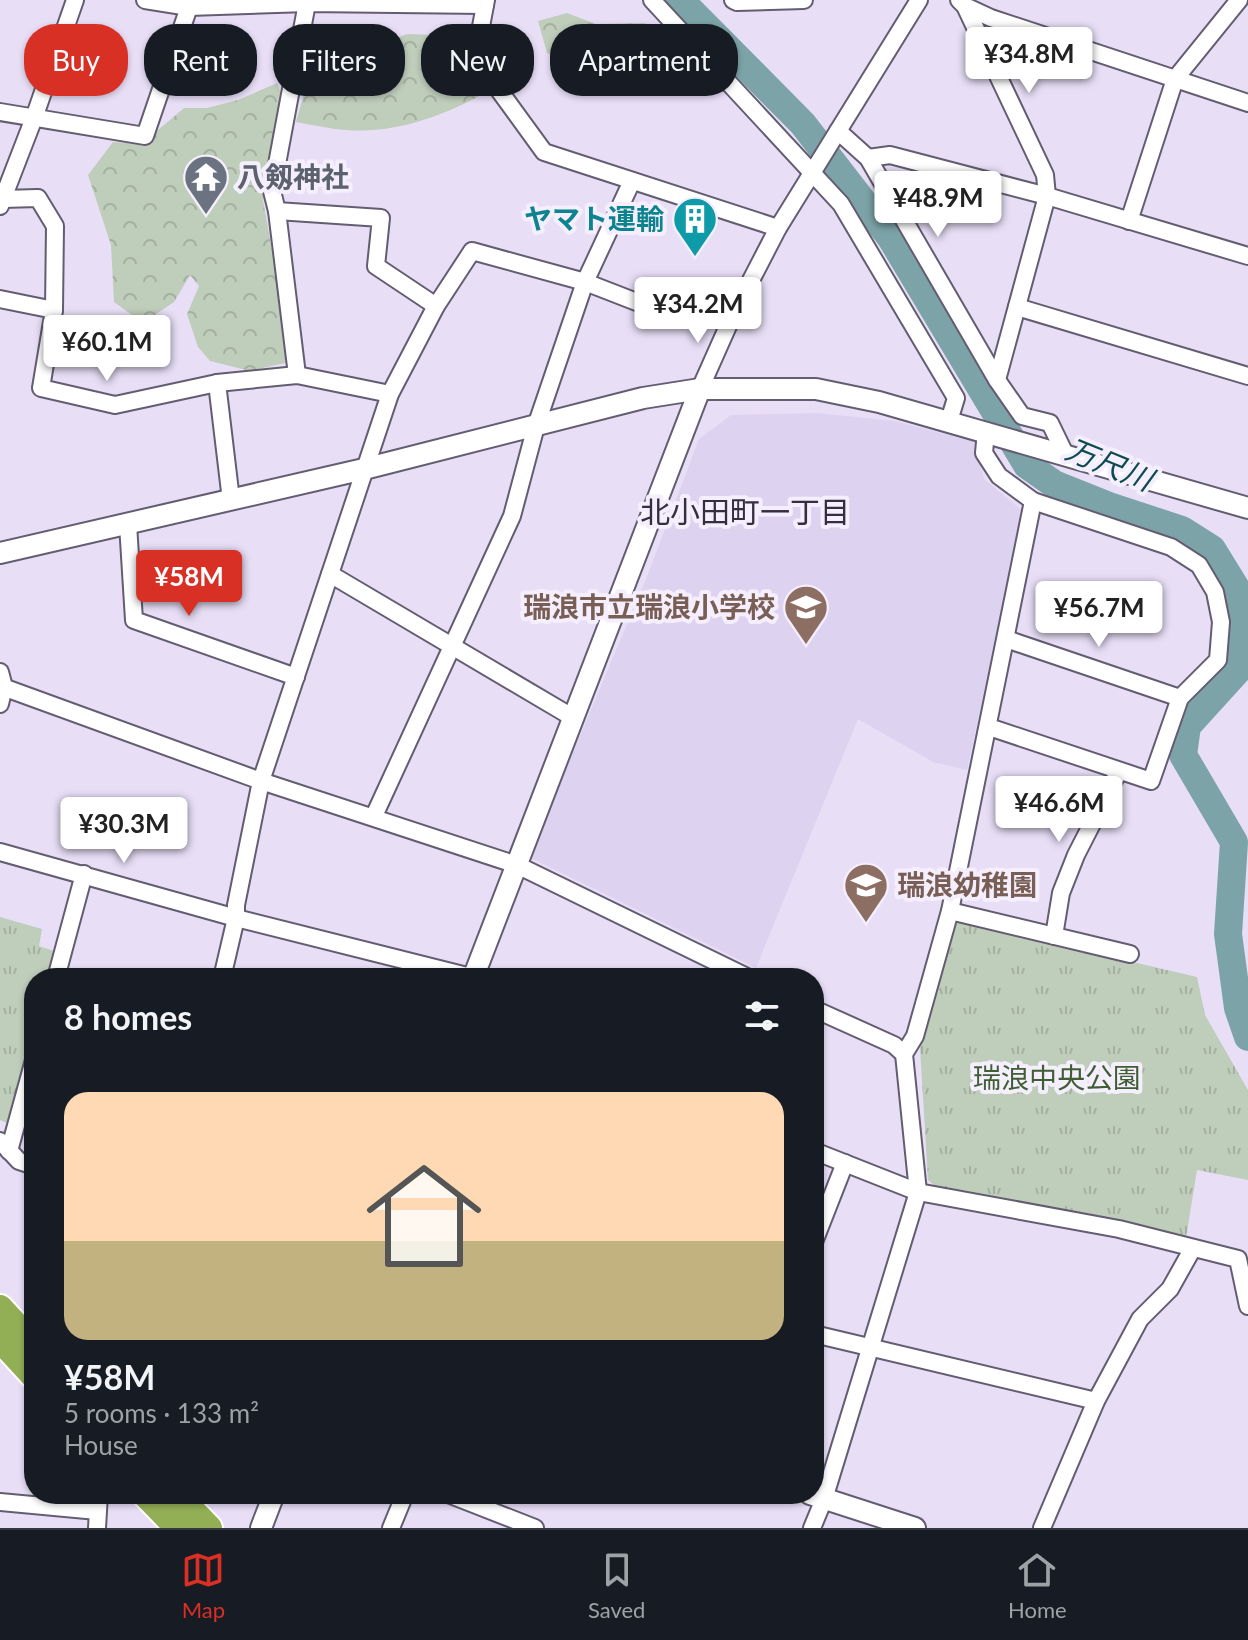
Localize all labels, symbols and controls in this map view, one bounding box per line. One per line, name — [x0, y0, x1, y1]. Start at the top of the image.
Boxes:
chip: Buy — [24, 24, 128, 96]
chip: Rent — [144, 24, 257, 96]
chip: Filters — [273, 24, 405, 96]
chip: New — [421, 24, 534, 96]
chip: Apartment — [550, 24, 738, 96]
pin: ¥34.8M — [964, 27, 1094, 95]
text: ¥34.8M — [983, 37, 1075, 69]
temple icon: 八剱神社 — [182, 153, 230, 216]
place label: 八剱神社 — [237, 159, 349, 193]
pin: ¥48.9M — [873, 171, 1003, 239]
text: ¥48.9M — [892, 181, 984, 213]
building icon: ヤマト運輸 — [671, 195, 719, 258]
place label: ヤマト運輸 — [524, 201, 664, 235]
pin: ¥34.2M — [633, 277, 763, 345]
text: ¥34.2M — [652, 287, 744, 319]
pin: ¥60.1M — [42, 315, 172, 383]
text: ¥60.1M — [61, 325, 153, 357]
water label: 万尺川 — [1061, 430, 1161, 498]
district label: 北小田町一丁目 — [640, 493, 850, 529]
pin: ¥58M — [142, 550, 236, 618]
text: ¥58M — [154, 560, 224, 592]
pin: ¥56.7M — [1034, 581, 1164, 649]
school or university icon: 瑞浪市立瑞浪小学校 — [782, 583, 830, 646]
place label: 瑞浪市立瑞浪小学校 — [523, 589, 775, 623]
text: ¥56.7M — [1053, 591, 1145, 623]
pin: ¥46.6M — [994, 776, 1124, 844]
text: ¥46.6M — [1013, 786, 1105, 818]
pin: ¥30.3M — [59, 797, 189, 865]
text: ¥30.3M — [78, 807, 170, 839]
school or university icon: 瑞浪幼稚園 — [842, 861, 890, 924]
place label: 瑞浪幼稚園 — [897, 867, 1037, 901]
icon: filters — [740, 994, 784, 1038]
text: 8 homes — [64, 996, 192, 1037]
park label: 瑞浪中央公園 — [973, 1060, 1141, 1094]
icon: home — [352, 1144, 496, 1288]
text: ¥58M — [64, 1356, 155, 1397]
text: 5 rooms · 133 m² — [64, 1397, 259, 1429]
text: House — [64, 1429, 138, 1461]
tab: Map — [181, 1548, 225, 1623]
tab: Saved — [588, 1548, 645, 1623]
tab: Home — [1008, 1548, 1067, 1623]

